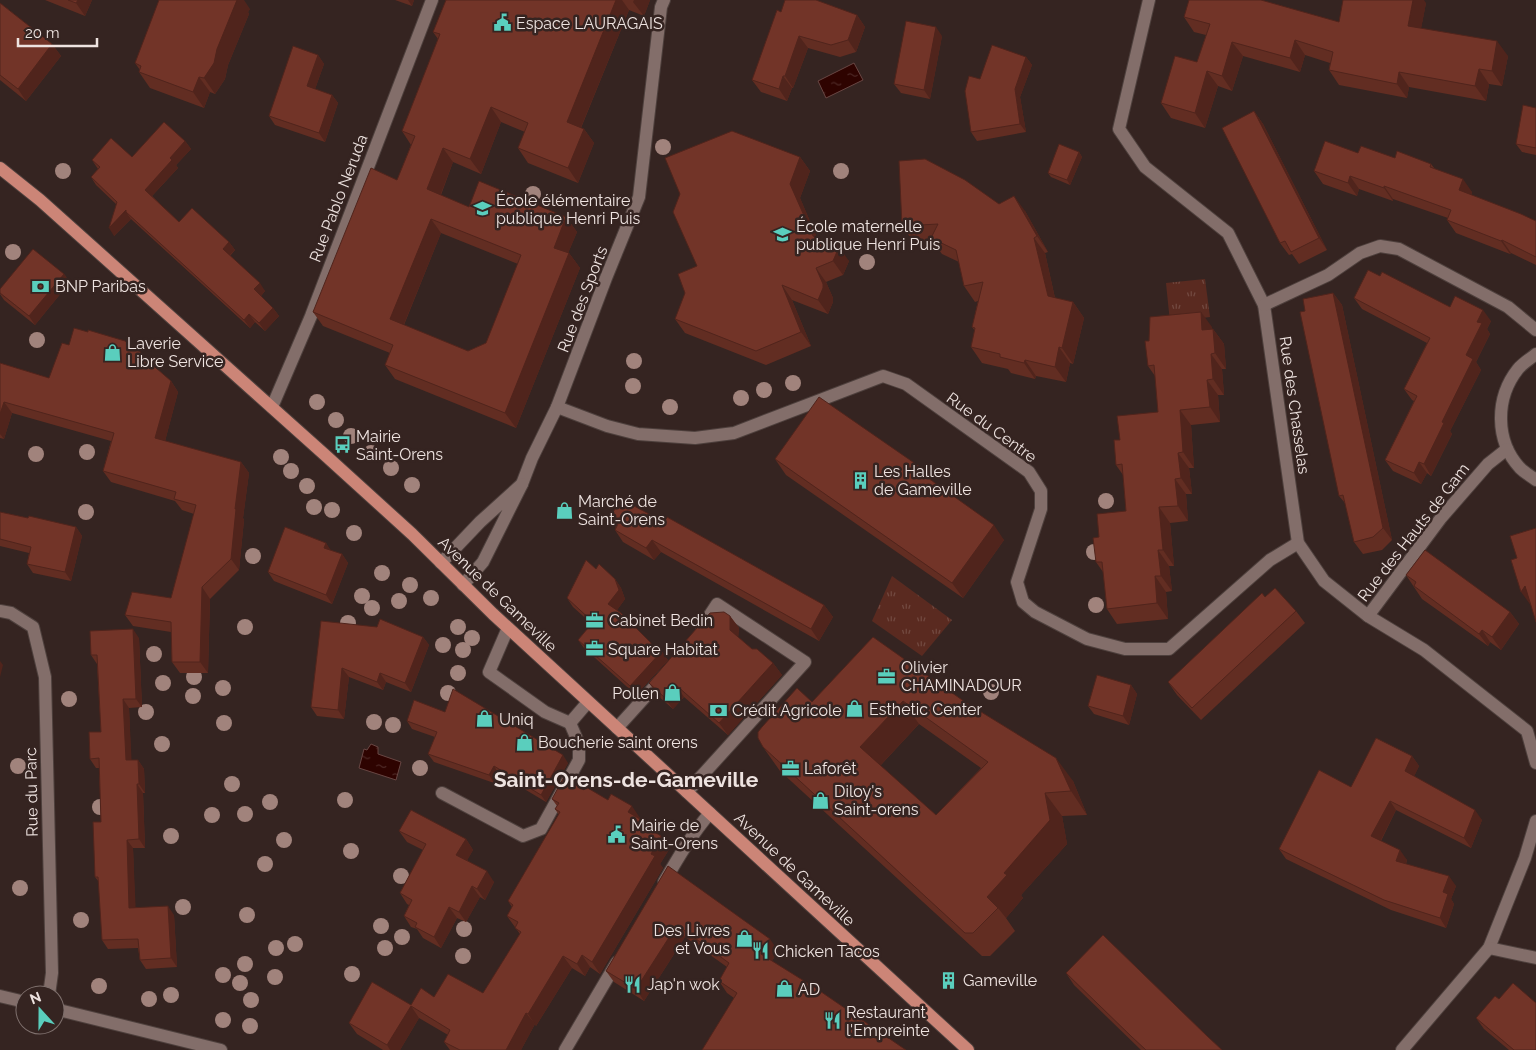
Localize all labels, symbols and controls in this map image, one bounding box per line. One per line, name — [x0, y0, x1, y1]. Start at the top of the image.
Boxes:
public building icon: Espace LAURAGAIS — [492, 13, 512, 33]
place label: Espace LAURAGAIS — [516, 14, 663, 33]
scale bar — [18, 15, 96, 47]
text: 20 m — [25, 24, 60, 42]
street label: Rue Pablo Neruda — [305, 132, 372, 265]
place label: École élémentaire publique Henri Puis — [496, 190, 640, 228]
school or university icon: École élémentaire publique Henri Puis — [472, 199, 492, 219]
place label: École maternelle publique Henri Puis — [796, 216, 940, 254]
school or university icon: École maternelle publique Henri Puis — [772, 225, 792, 245]
street label: Rue des Sports — [553, 243, 612, 355]
bank icon: BNP Paribas — [31, 276, 51, 296]
place label: BNP Paribas — [55, 277, 146, 296]
place label: Laverie Libre Service — [127, 334, 223, 371]
street label: Rue des Chasselas — [1275, 335, 1314, 476]
shop icon: Laverie Libre Service — [103, 342, 123, 362]
street label: Rue du Centre — [943, 388, 1040, 466]
place label: Mairie Saint-Orens — [356, 427, 443, 464]
bus stop icon: Mairie Saint-Orens — [332, 435, 352, 455]
street label: Rue des Hauts de Gam — [1354, 460, 1473, 605]
place label: Les Halles de Gameville — [874, 462, 972, 499]
building icon: Les Halles de Gameville — [850, 470, 870, 490]
place label: Marché de Saint-Orens — [578, 492, 665, 529]
shop icon: Marché de Saint-Orens — [554, 500, 574, 520]
street label: Avenue de Gameville — [434, 533, 561, 656]
office icon: Cabinet Bedin — [585, 610, 605, 630]
place label: Cabinet Bedin — [609, 611, 713, 630]
office icon: Square Habitat — [584, 639, 604, 659]
place label: Square Habitat — [608, 640, 718, 659]
place label: Olivier CHAMINADOUR — [901, 658, 1022, 695]
office icon: Olivier CHAMINADOUR — [877, 666, 897, 686]
shop icon: Pollen — [663, 683, 683, 703]
place label: Pollen — [612, 684, 659, 703]
shop icon: Esthetic Center — [845, 699, 865, 719]
bank icon: Crédit Agricole — [708, 700, 728, 720]
place label: Esthetic Center — [869, 700, 982, 719]
place label: Crédit Agricole — [732, 701, 842, 720]
shop icon: Uniq — [475, 709, 495, 729]
place label: Uniq — [499, 710, 534, 729]
shop icon: Boucherie saint orens — [514, 732, 534, 752]
place label: Boucherie saint orens — [538, 733, 698, 752]
street label: Rue du Parc — [21, 747, 42, 837]
office icon: Laforêt — [780, 758, 800, 778]
place label: Laforêt — [804, 759, 857, 778]
district label: Saint-Orens-de-Gameville — [494, 767, 759, 792]
place label: Diloy's Saint-orens — [834, 782, 919, 819]
shop icon: Diloy's Saint-orens — [810, 790, 830, 810]
street label: Avenue de Gameville — [730, 809, 859, 930]
place label: Mairie de Saint-Orens — [631, 816, 718, 853]
public building icon: Mairie de Saint-Orens — [607, 824, 627, 844]
place label: Des Livres et Vous — [654, 921, 730, 958]
shop icon: Des Livres et Vous — [734, 929, 754, 949]
restaurant icon: Chicken Tacos — [750, 941, 770, 961]
place label: Chicken Tacos — [774, 942, 880, 961]
building icon: Gameville — [939, 970, 959, 990]
place label: Gameville — [963, 971, 1037, 990]
restaurant icon: Jap'n wok — [623, 974, 643, 994]
place label: Jap'n wok — [647, 975, 720, 994]
shop icon: AD — [774, 979, 794, 999]
place label: AD — [798, 980, 820, 999]
north arrow — [15, 985, 65, 1035]
text: N — [27, 988, 43, 1007]
place label: Restaurant l'Empreinte — [846, 1003, 930, 1040]
restaurant icon: Restaurant l'Empreinte — [822, 1011, 842, 1031]

